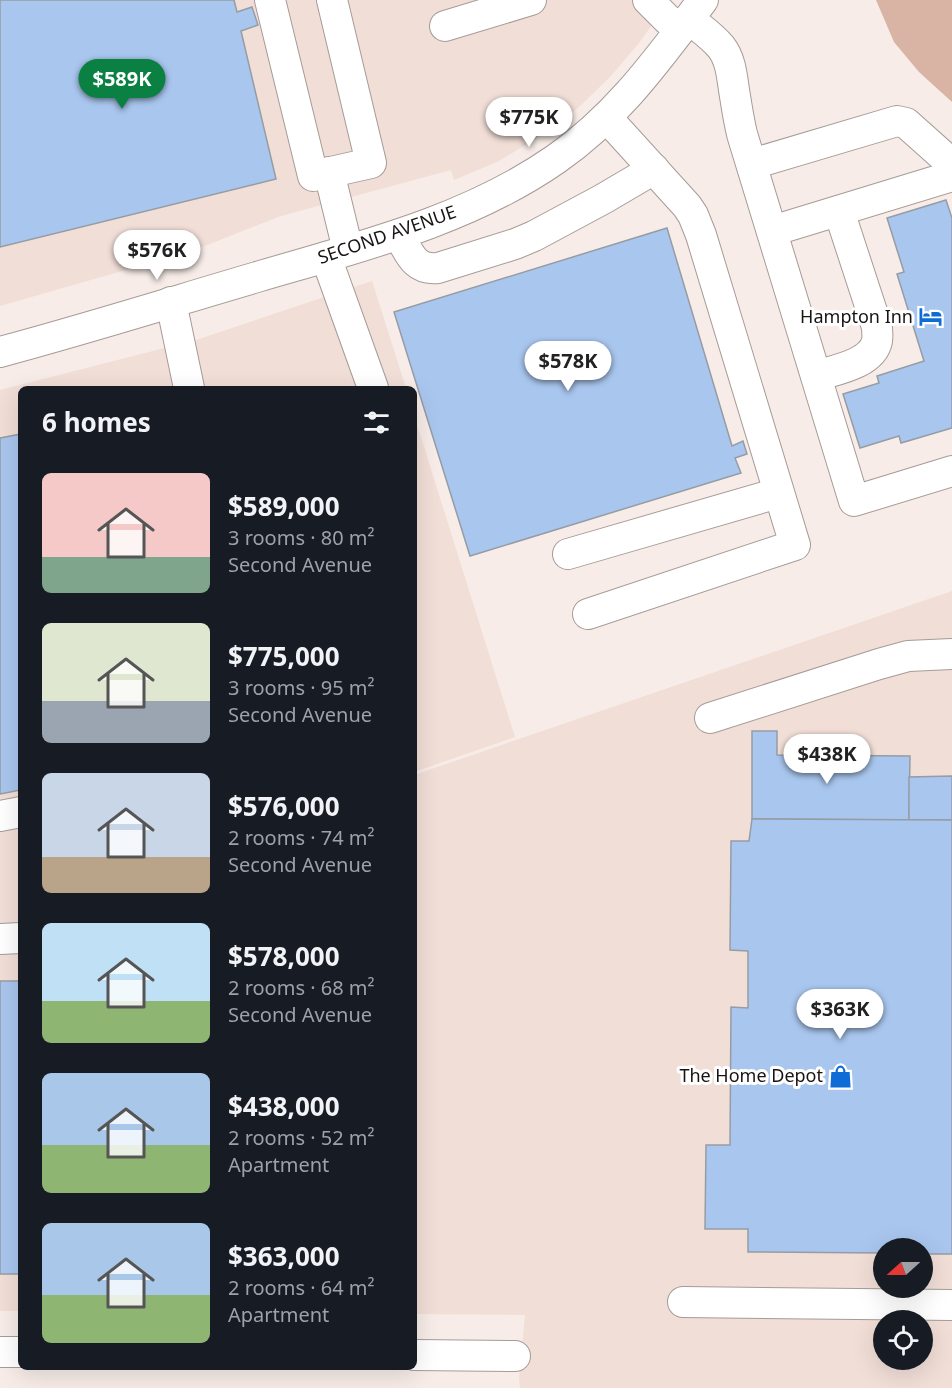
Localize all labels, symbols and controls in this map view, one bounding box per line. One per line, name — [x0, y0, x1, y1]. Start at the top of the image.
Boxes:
pin: $589K — [80, 59, 164, 110]
text: $589K — [92, 65, 152, 92]
pin: $775K — [487, 97, 571, 148]
text: $775K — [499, 103, 559, 130]
street label: SECOND AVENUE — [314, 199, 459, 269]
pin: $576K — [115, 230, 199, 281]
text: $576K — [127, 236, 187, 263]
place label: Hampton Inn — [800, 304, 913, 328]
hotel icon: Hampton Inn — [918, 304, 944, 330]
pin: $578K — [526, 341, 610, 392]
text: $578K — [538, 347, 598, 374]
text: 6 homes — [42, 404, 151, 440]
icon: filters — [360, 406, 393, 439]
text: $589,000 — [228, 488, 340, 524]
icon: home — [90, 497, 162, 569]
text: 3 rooms · 80 m² — [228, 524, 375, 551]
text: Second Avenue — [228, 551, 372, 578]
text: $775,000 — [228, 638, 340, 674]
icon: home — [90, 647, 162, 719]
text: 3 rooms · 95 m² — [228, 674, 375, 701]
text: Second Avenue — [228, 701, 372, 728]
pin: $438K — [785, 734, 869, 785]
text: $438K — [797, 740, 857, 767]
text: $576,000 — [228, 788, 340, 824]
icon: home — [90, 797, 162, 869]
text: 2 rooms · 74 m² — [228, 824, 375, 851]
text: Second Avenue — [228, 851, 372, 878]
text: $578,000 — [228, 938, 340, 974]
icon: home — [90, 947, 162, 1019]
text: 2 rooms · 68 m² — [228, 974, 375, 1001]
pin: $363K — [798, 989, 882, 1040]
text: $363K — [810, 995, 870, 1022]
text: Second Avenue — [228, 1001, 372, 1028]
place label: The Home Depot — [679, 1063, 823, 1087]
shop icon: The Home Depot — [828, 1063, 854, 1089]
text: $438,000 — [228, 1088, 340, 1124]
icon: home — [90, 1097, 162, 1169]
text: 2 rooms · 52 m² — [228, 1124, 375, 1151]
text: Apartment — [228, 1151, 329, 1178]
text: $363,000 — [228, 1238, 340, 1274]
north arrow — [873, 1238, 933, 1298]
map controls — [873, 1238, 933, 1370]
icon: home — [90, 1247, 162, 1319]
text: 2 rooms · 64 m² — [228, 1274, 375, 1301]
text: Apartment — [228, 1301, 329, 1328]
button: locate — [873, 1310, 933, 1370]

